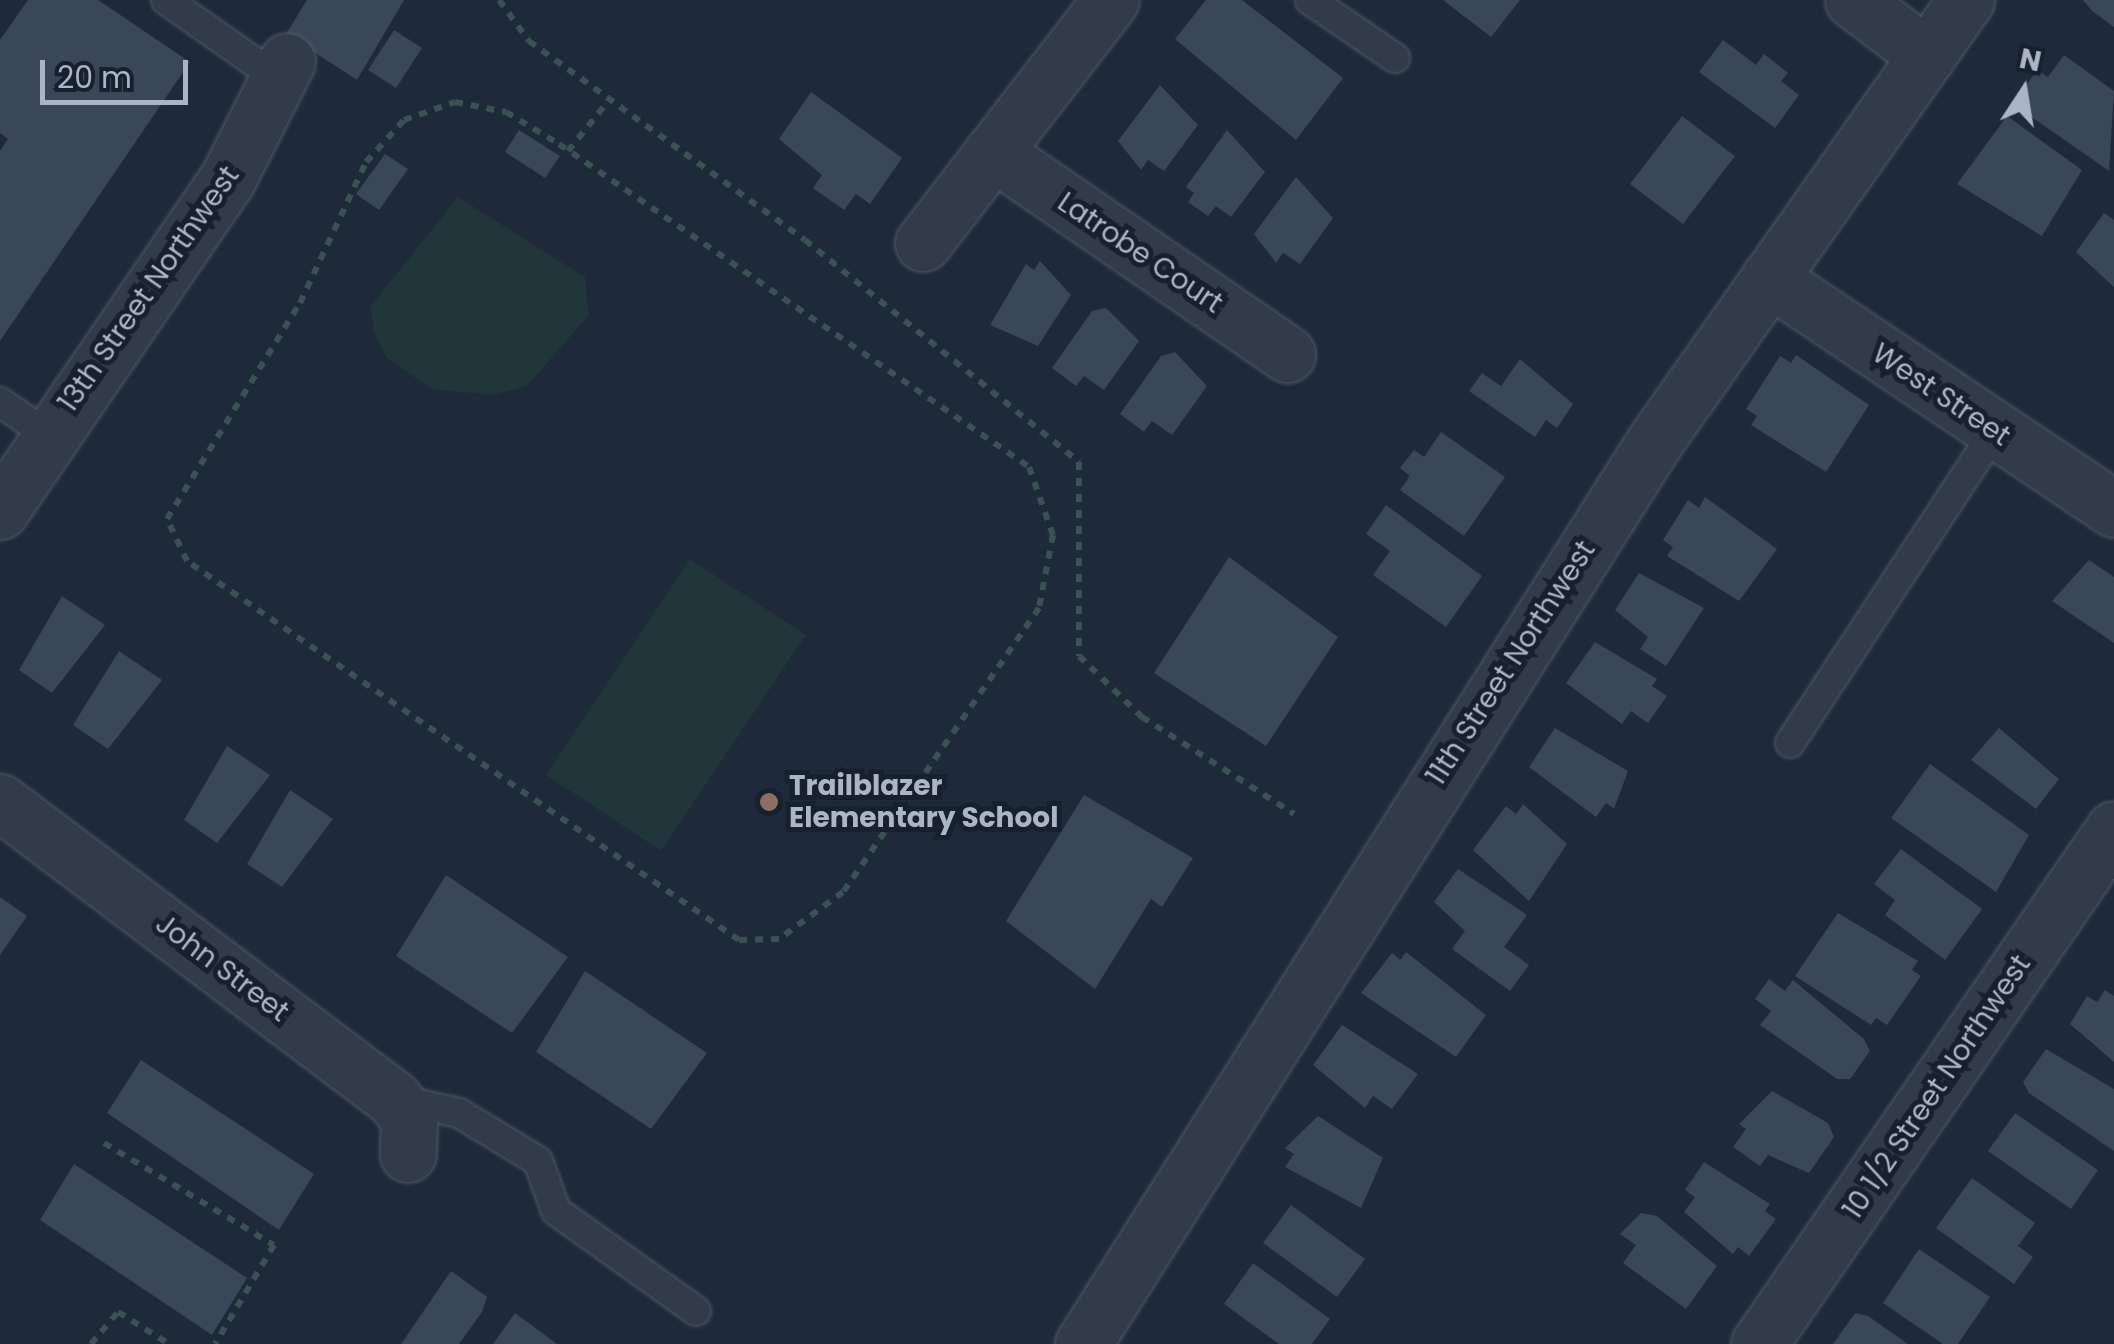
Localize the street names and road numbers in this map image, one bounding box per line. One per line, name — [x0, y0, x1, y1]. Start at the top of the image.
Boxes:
street label: 13th Street Northwest — [52, 160, 246, 418]
street label: Latrobe Court — [1051, 186, 1229, 320]
street label: West Street — [1866, 337, 2016, 453]
street label: 11th Street Northwest — [1420, 535, 1602, 791]
street label: John Street — [149, 907, 295, 1029]
street label: 10 1/2 Street Northwest — [1836, 949, 2038, 1225]

